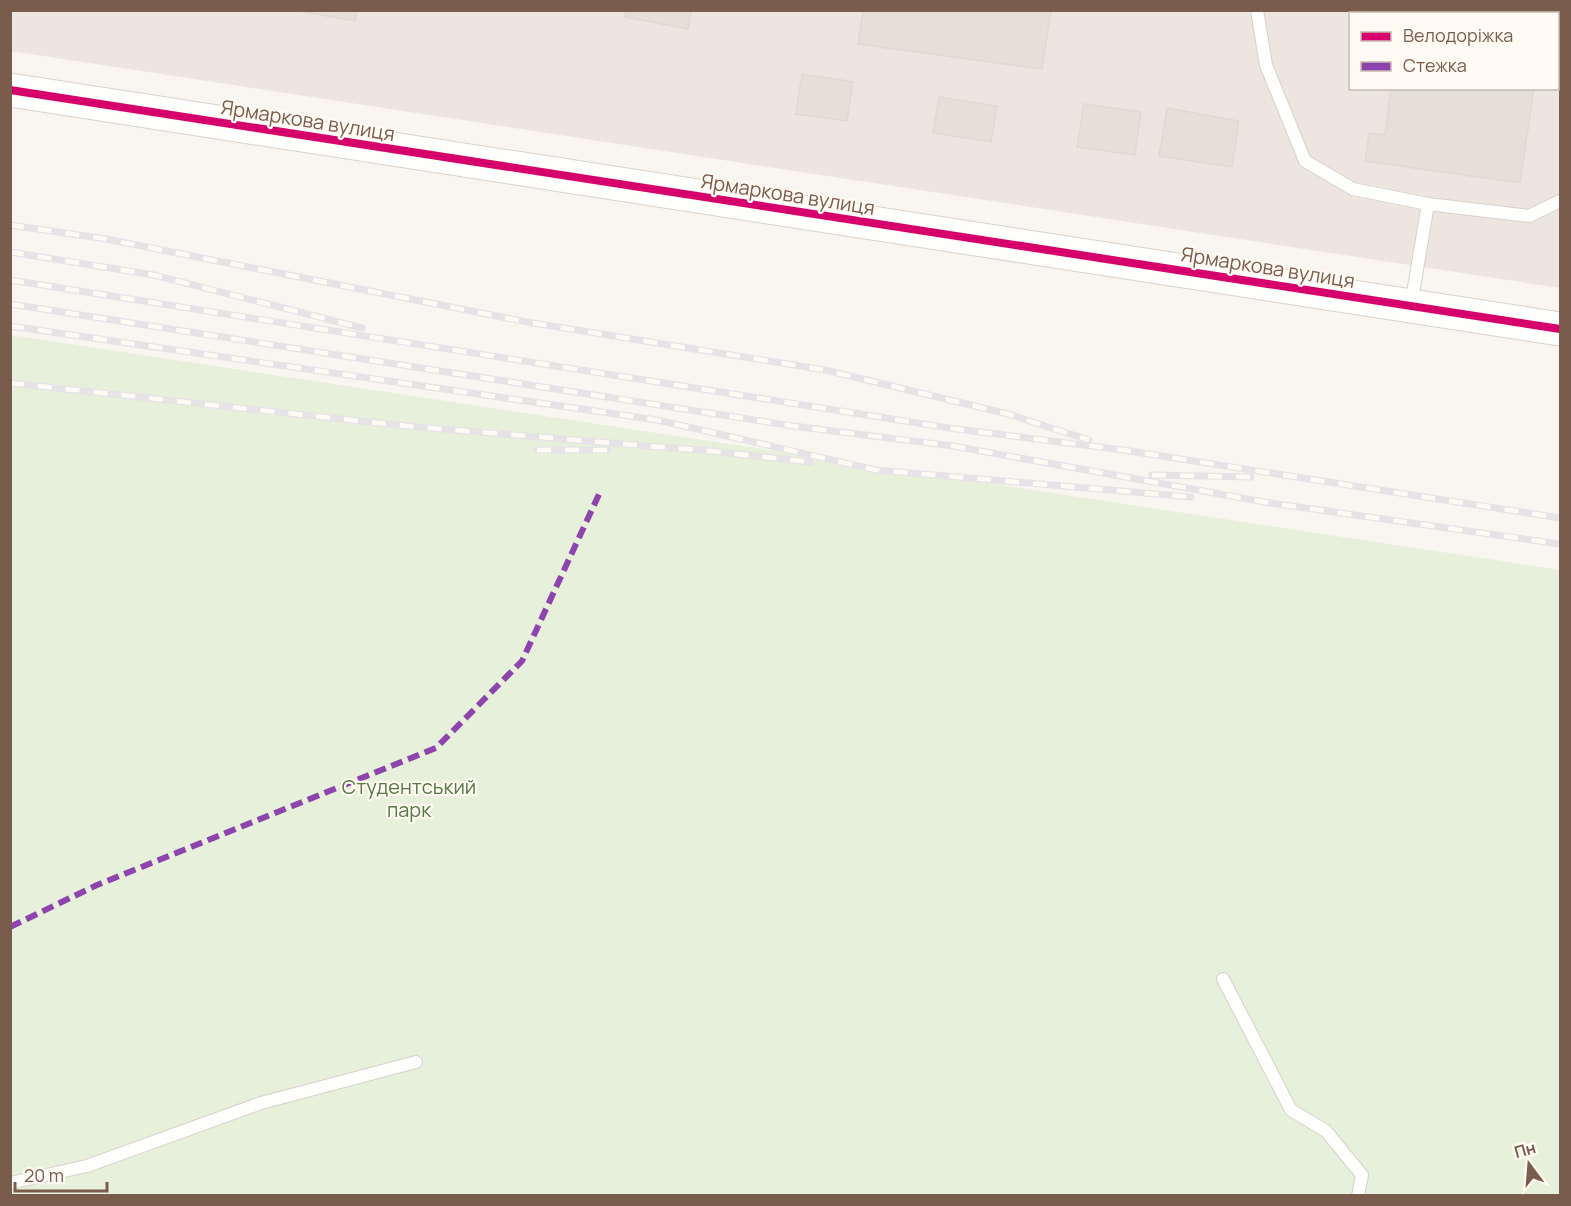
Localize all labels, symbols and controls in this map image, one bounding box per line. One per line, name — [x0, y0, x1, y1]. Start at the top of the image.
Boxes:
legend — [1349, 12, 1559, 90]
text: Велодоріжка — [1403, 23, 1513, 47]
text: Стежка — [1403, 53, 1467, 77]
street label: Ярмаркова вулиця — [219, 93, 397, 147]
street label: Ярмаркова вулиця — [699, 167, 877, 221]
street label: Ярмаркова вулиця — [1179, 240, 1357, 294]
park label: Студентський парк — [342, 773, 476, 823]
north arrow — [1499, 1134, 1559, 1194]
text: Пн — [1511, 1136, 1538, 1163]
scale bar — [15, 1155, 106, 1193]
text: 20 m — [24, 1163, 64, 1187]

